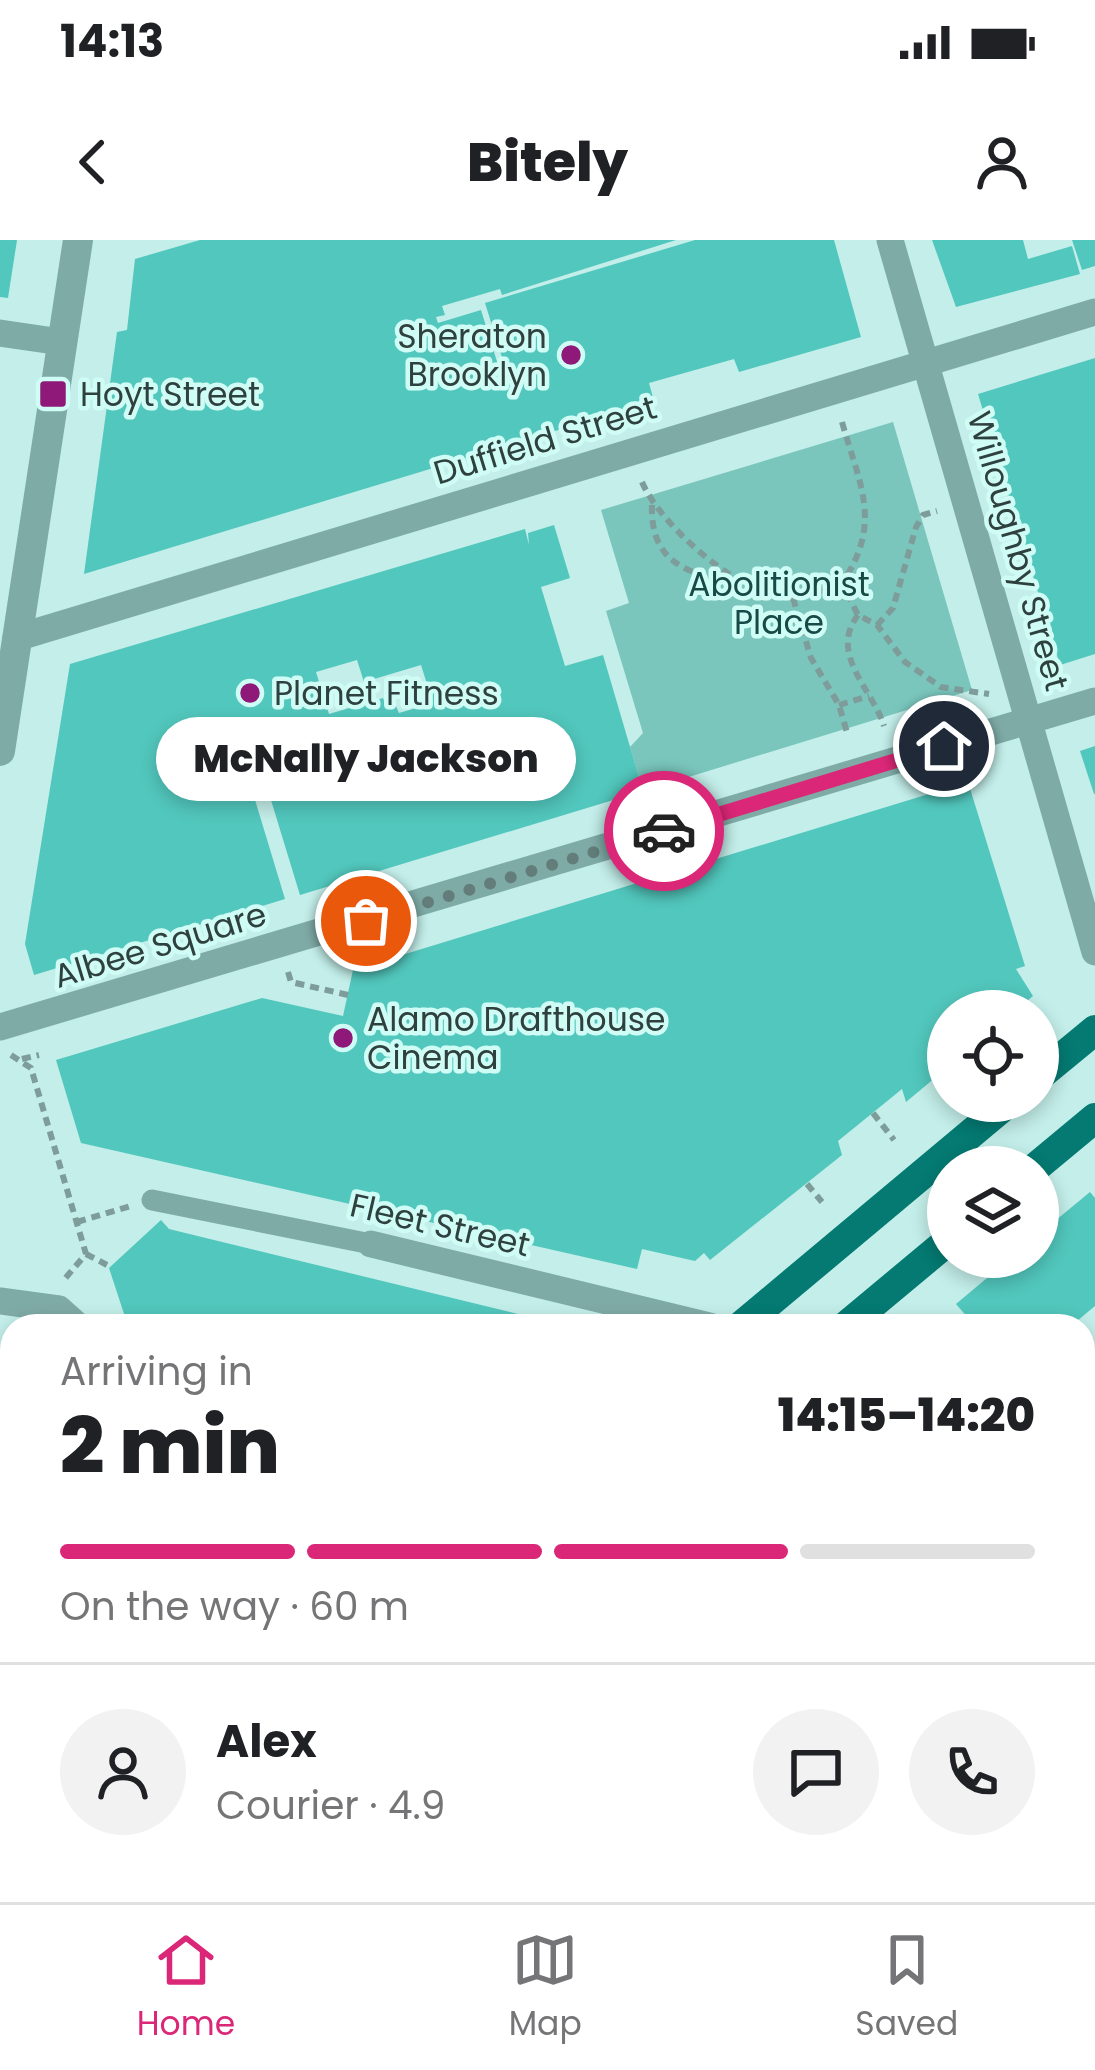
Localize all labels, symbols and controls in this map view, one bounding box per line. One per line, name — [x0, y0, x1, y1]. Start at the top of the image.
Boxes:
text: 14:13 — [60, 10, 164, 73]
text: Bitely — [467, 124, 628, 200]
icon: back — [60, 129, 126, 195]
icon: person — [969, 129, 1035, 195]
place label: Sheraton Brooklyn — [397, 313, 547, 398]
marker: Sheraton Brooklyn — [558, 342, 584, 368]
place label: Hoyt Street — [80, 371, 260, 418]
marker: Hoyt Street — [37, 378, 69, 410]
street label: Duffield Street — [428, 384, 662, 496]
street label: Willoughby Street — [956, 406, 1080, 696]
park label: Abolitionist Place — [688, 561, 870, 646]
place label: Planet Fitness — [274, 670, 499, 717]
marker: Planet Fitness — [237, 680, 263, 706]
pin — [893, 695, 995, 797]
icon: home — [911, 713, 977, 779]
callout: McNally Jackson — [156, 717, 576, 801]
text: McNally Jackson — [193, 731, 539, 786]
courier — [604, 771, 724, 891]
icon: car — [631, 798, 697, 864]
pin — [315, 870, 417, 972]
icon: bag — [333, 888, 399, 954]
street label: Albee Square — [48, 890, 272, 1000]
map controls — [927, 990, 1059, 1278]
button: locate — [927, 990, 1059, 1122]
place label: Alamo Drafthouse Cinema — [367, 996, 665, 1081]
marker: Alamo Drafthouse Cinema — [330, 1025, 356, 1051]
button: layers — [927, 1146, 1059, 1278]
street label: Fleet Street — [345, 1182, 535, 1268]
text: Arriving in — [60, 1344, 253, 1399]
text: 14:15–14:20 — [778, 1384, 1035, 1447]
text: 2 min — [60, 1391, 280, 1500]
text: On the way · 60 m — [60, 1579, 409, 1634]
button: person — [60, 1709, 186, 1835]
button: chat — [753, 1709, 879, 1835]
button: phone — [909, 1709, 1035, 1835]
text: Alex — [216, 1710, 317, 1773]
text: Courier · 4.9 — [216, 1778, 445, 1833]
tab: Home — [137, 1927, 235, 2049]
tab: Map — [509, 1927, 582, 2049]
tab: Saved — [855, 1927, 958, 2049]

